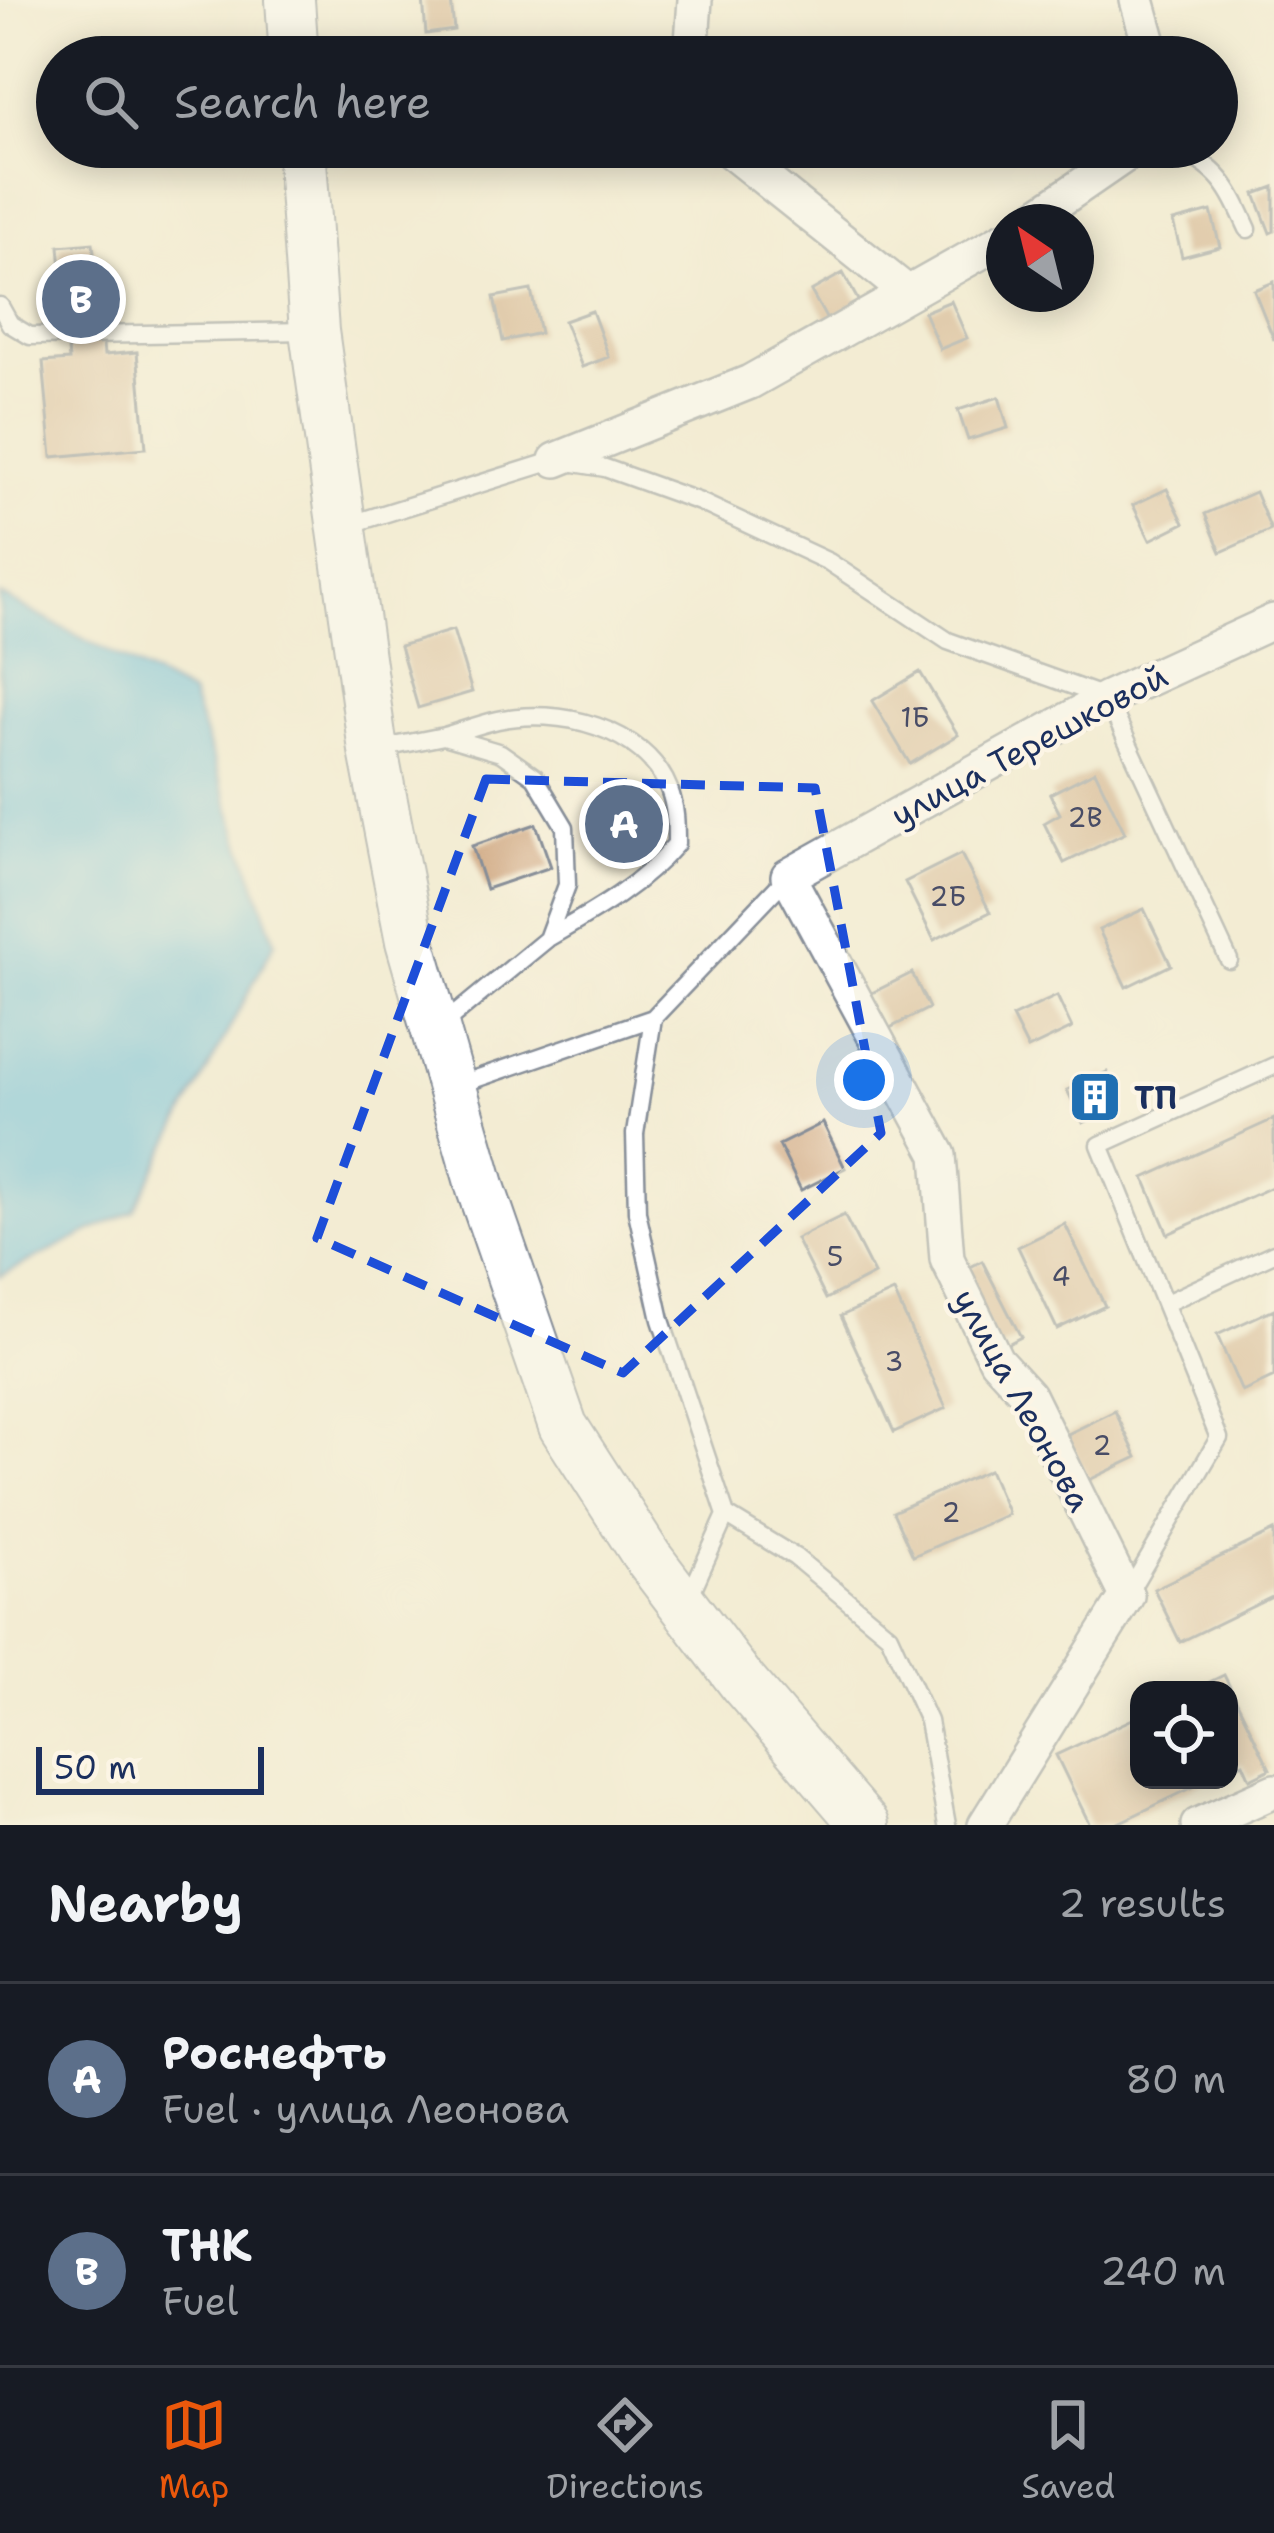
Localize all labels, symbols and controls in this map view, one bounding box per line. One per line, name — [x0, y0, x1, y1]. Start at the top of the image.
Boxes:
search box — [36, 36, 1238, 168]
icon: search — [78, 69, 144, 135]
text: Search here — [174, 72, 431, 132]
north arrow — [986, 204, 1094, 312]
pin: B — [42, 254, 120, 344]
street label: улица Терешковой — [883, 653, 1176, 837]
house number: 1Б — [900, 699, 930, 736]
pin: A — [585, 779, 663, 869]
house number: 2В — [1068, 799, 1102, 836]
house number: 2Б — [930, 878, 966, 915]
your location — [834, 1050, 894, 1110]
building icon: ТП — [1067, 1069, 1123, 1125]
place label: ТП — [1134, 1075, 1177, 1120]
house number: 5 — [827, 1238, 843, 1275]
house number: 4 — [1052, 1258, 1070, 1295]
street label: улица Леонова — [943, 1281, 1102, 1520]
house number: 3 — [885, 1343, 903, 1380]
house number: 2 — [1093, 1427, 1111, 1464]
house number: 2 — [942, 1494, 960, 1531]
map controls — [1130, 1681, 1238, 1789]
button: locate — [1130, 1681, 1238, 1789]
scale bar — [36, 1741, 264, 1794]
text: 50 m — [54, 1745, 137, 1790]
text: Nearby — [48, 1869, 243, 1937]
text: 2 results — [1059, 1877, 1226, 1929]
text: Роснефть — [162, 2023, 387, 2083]
text: A — [72, 2053, 102, 2105]
text: 80 m — [1125, 2053, 1226, 2105]
text: Fuel · улица Леонова — [162, 2083, 569, 2135]
text: ТНК — [162, 2215, 252, 2275]
text: B — [75, 2245, 99, 2297]
text: 240 m — [1100, 2245, 1226, 2297]
text: Fuel — [162, 2275, 238, 2327]
tab: Map — [159, 2392, 229, 2509]
tab: Directions — [547, 2392, 704, 2509]
tab: Saved — [1022, 2392, 1115, 2509]

